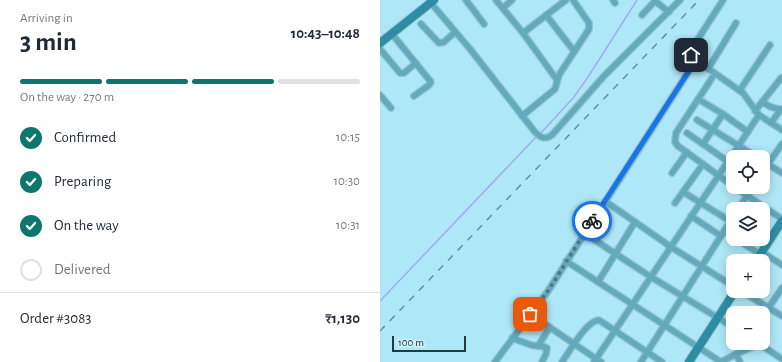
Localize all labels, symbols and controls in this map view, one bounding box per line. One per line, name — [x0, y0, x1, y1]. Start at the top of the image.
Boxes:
text: Arriving in — [20, 12, 73, 25]
text: 10:43–10:48 — [291, 26, 360, 41]
text: 3 min — [20, 29, 77, 55]
pin — [674, 38, 708, 72]
icon: home — [680, 44, 702, 66]
text: On the way · 270 m — [20, 91, 114, 104]
icon: check — [20, 127, 42, 149]
text: Confirmed — [54, 130, 116, 145]
text: 10:15 — [336, 131, 360, 144]
map controls — [726, 150, 770, 350]
button: locate — [726, 150, 770, 194]
icon: check — [20, 171, 42, 193]
text: Preparing — [54, 174, 111, 189]
text: 10:30 — [333, 175, 360, 188]
courier — [572, 201, 612, 241]
button: layers — [726, 202, 770, 246]
icon: bike — [581, 210, 603, 232]
icon: check — [20, 215, 42, 237]
text: On the way — [54, 218, 119, 233]
text: 10:31 — [336, 219, 360, 232]
button: + — [726, 254, 770, 298]
text: Delivered — [54, 262, 111, 277]
pin — [513, 297, 547, 331]
icon: bag — [519, 303, 541, 325]
button: − — [726, 306, 770, 350]
text: Order #3083 — [20, 311, 92, 326]
text: ₹1,130 — [325, 311, 360, 326]
scale bar — [392, 334, 466, 353]
text: 100 m — [398, 337, 424, 348]

